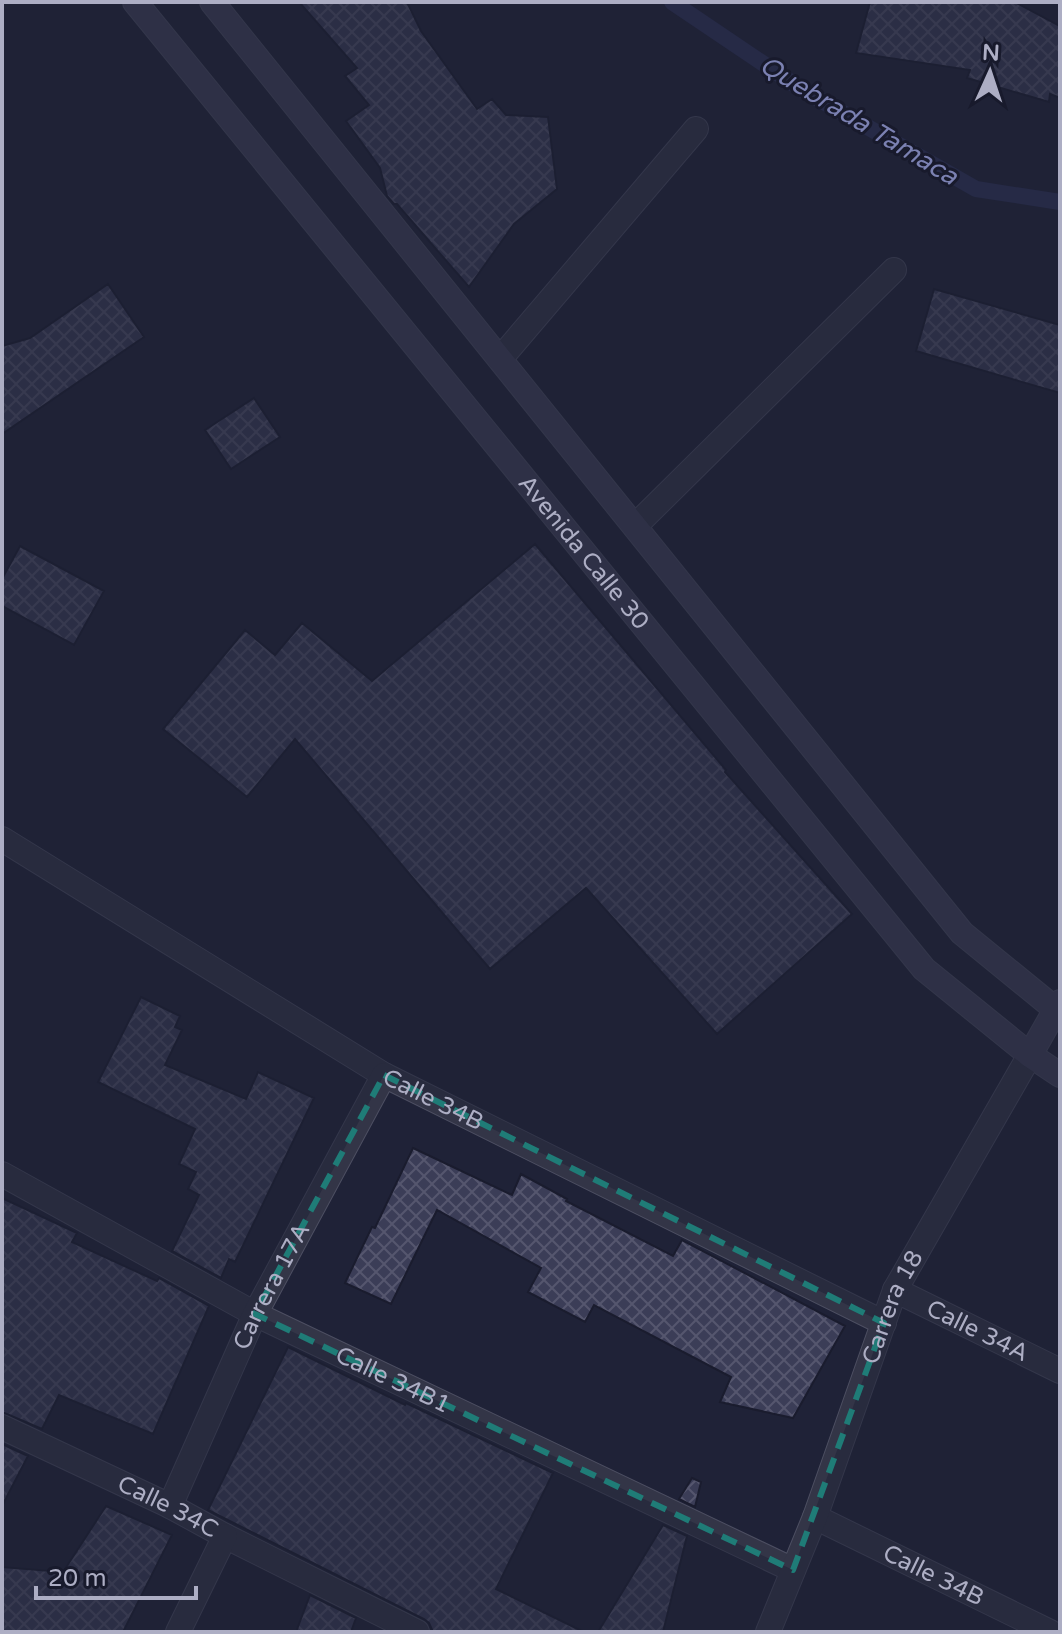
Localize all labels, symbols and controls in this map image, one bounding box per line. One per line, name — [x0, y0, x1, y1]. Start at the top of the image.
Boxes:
north arrow — [950, 32, 1030, 112]
text: N — [981, 40, 1000, 66]
water label: Quebrada Tamaca — [754, 49, 965, 193]
street label: Avenida Calle 30 — [512, 469, 655, 636]
street label: Calle 34B — [378, 1063, 488, 1137]
street label: Carrera 17A — [227, 1218, 316, 1354]
street label: Carrera 18 — [856, 1245, 930, 1368]
street label: Calle 34A — [922, 1294, 1033, 1368]
street label: Calle 34B1 — [331, 1340, 455, 1420]
street label: Calle 34C — [113, 1469, 223, 1544]
street label: Calle 34B — [878, 1539, 989, 1612]
scale bar — [36, 1550, 196, 1600]
text: 20 m — [48, 1564, 106, 1593]

